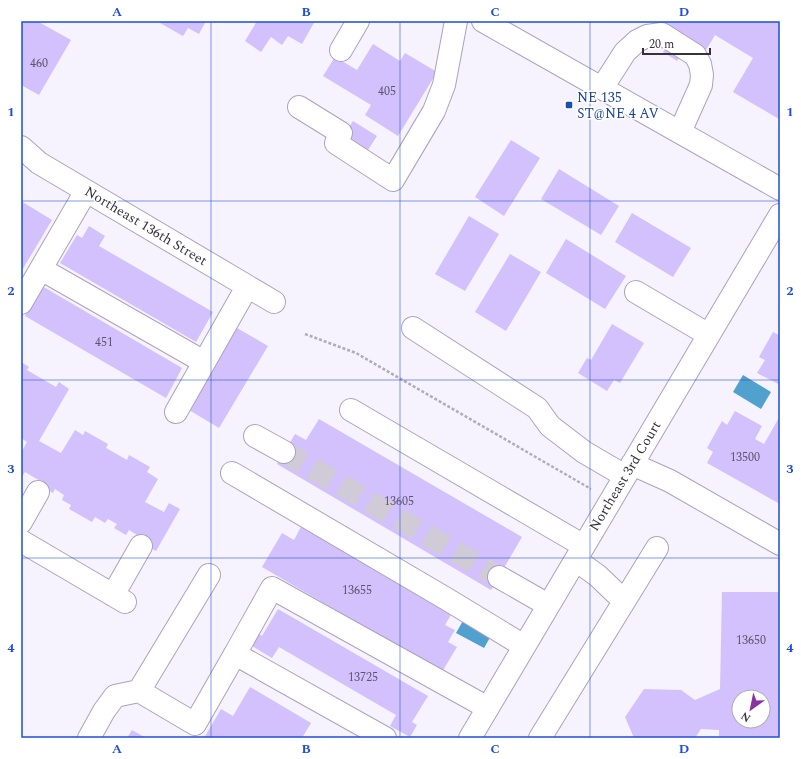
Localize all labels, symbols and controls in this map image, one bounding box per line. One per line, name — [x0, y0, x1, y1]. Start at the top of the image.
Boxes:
text: A — [112, 2, 122, 22]
text: B — [301, 2, 311, 22]
text: C — [490, 2, 500, 22]
text: D — [679, 2, 689, 22]
scale bar — [643, 30, 710, 56]
text: 20 m — [649, 35, 674, 54]
house number: 460 — [30, 54, 48, 73]
house number: 405 — [378, 82, 396, 101]
place label: NE 135 ST@NE 4 AV — [577, 87, 659, 124]
marker: NE 135 ST@NE 4 AV — [564, 100, 574, 110]
text: 1 — [7, 102, 15, 122]
text: 1 — [786, 102, 794, 122]
street label: Northeast 136th Street — [81, 181, 211, 271]
text: 2 — [7, 281, 15, 301]
text: 2 — [786, 281, 794, 301]
house number: 451 — [95, 333, 113, 352]
street label: Northeast 3rd Court — [584, 417, 666, 535]
house number: 13500 — [730, 448, 760, 467]
text: 3 — [7, 459, 15, 479]
text: 3 — [786, 459, 794, 479]
house number: 13605 — [384, 492, 414, 511]
house number: 13655 — [342, 581, 372, 600]
house number: 13650 — [736, 631, 766, 650]
text: 4 — [7, 638, 15, 658]
text: 4 — [786, 638, 794, 658]
house number: 13725 — [348, 668, 378, 687]
north arrow — [731, 689, 771, 729]
text: N — [737, 707, 754, 727]
text: A — [112, 739, 122, 759]
text: B — [301, 739, 311, 759]
text: C — [490, 739, 500, 759]
text: D — [679, 739, 689, 759]

